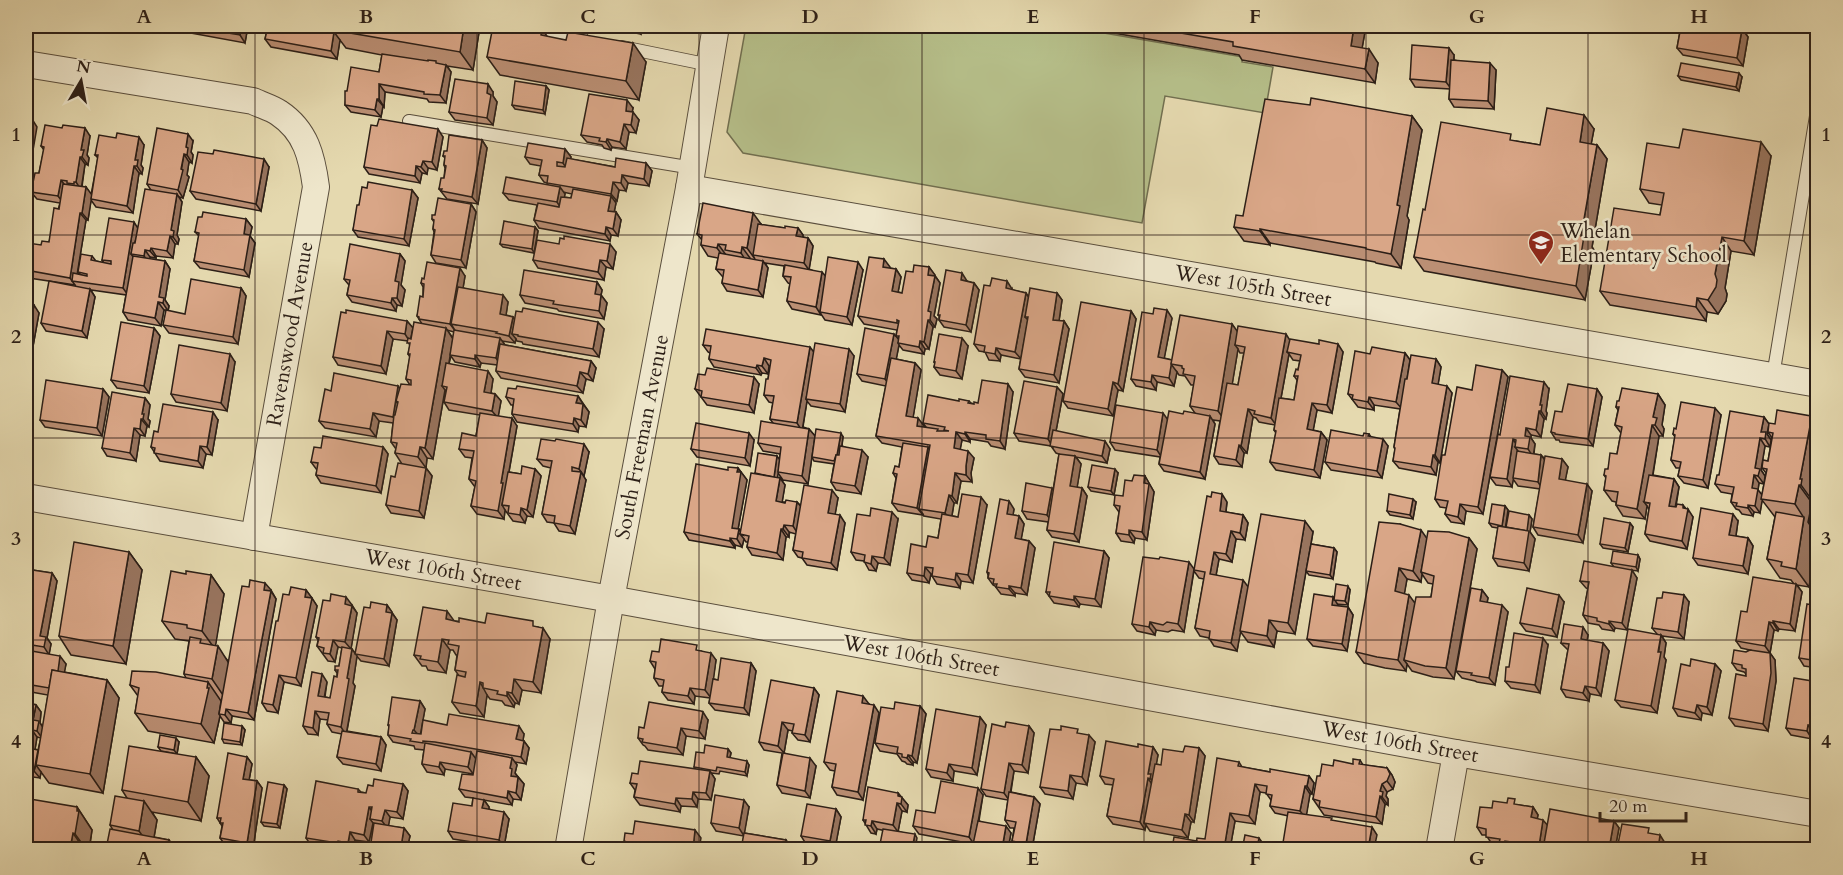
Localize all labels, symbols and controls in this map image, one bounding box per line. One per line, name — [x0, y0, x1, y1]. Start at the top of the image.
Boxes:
text: A — [136, 3, 152, 30]
text: B — [359, 3, 373, 30]
text: C — [580, 3, 596, 30]
text: D — [801, 3, 819, 30]
text: E — [1027, 3, 1039, 30]
text: F — [1249, 3, 1261, 30]
text: G — [1469, 3, 1485, 30]
text: H — [1690, 3, 1708, 30]
north arrow — [51, 51, 111, 111]
text: N — [75, 55, 92, 79]
text: 1 — [11, 121, 21, 148]
text: 1 — [1821, 121, 1831, 148]
place label: Whelan Elementary School — [1559, 217, 1727, 270]
school or university icon: Whelan Elementary School — [1526, 228, 1556, 266]
street label: Ravenswood Avenue — [259, 239, 321, 429]
street label: West 105th Street — [1171, 258, 1334, 314]
text: 2 — [11, 323, 21, 350]
text: 2 — [1821, 323, 1831, 350]
street label: South Freeman Avenue — [608, 332, 676, 542]
text: 3 — [11, 525, 21, 552]
text: 3 — [1821, 525, 1831, 552]
street label: West 106th Street — [361, 542, 524, 598]
street label: West 106th Street — [839, 628, 1002, 684]
street label: West 106th Street — [1318, 714, 1481, 770]
text: 4 — [11, 728, 21, 755]
text: 4 — [1821, 728, 1831, 755]
scale bar — [1600, 785, 1686, 823]
text: 20 m — [1609, 794, 1648, 819]
text: A — [136, 845, 152, 872]
text: B — [359, 845, 373, 872]
text: C — [580, 845, 596, 872]
text: D — [801, 845, 819, 872]
text: E — [1027, 845, 1039, 872]
text: F — [1249, 845, 1261, 872]
text: G — [1469, 845, 1485, 872]
text: H — [1690, 845, 1708, 872]

